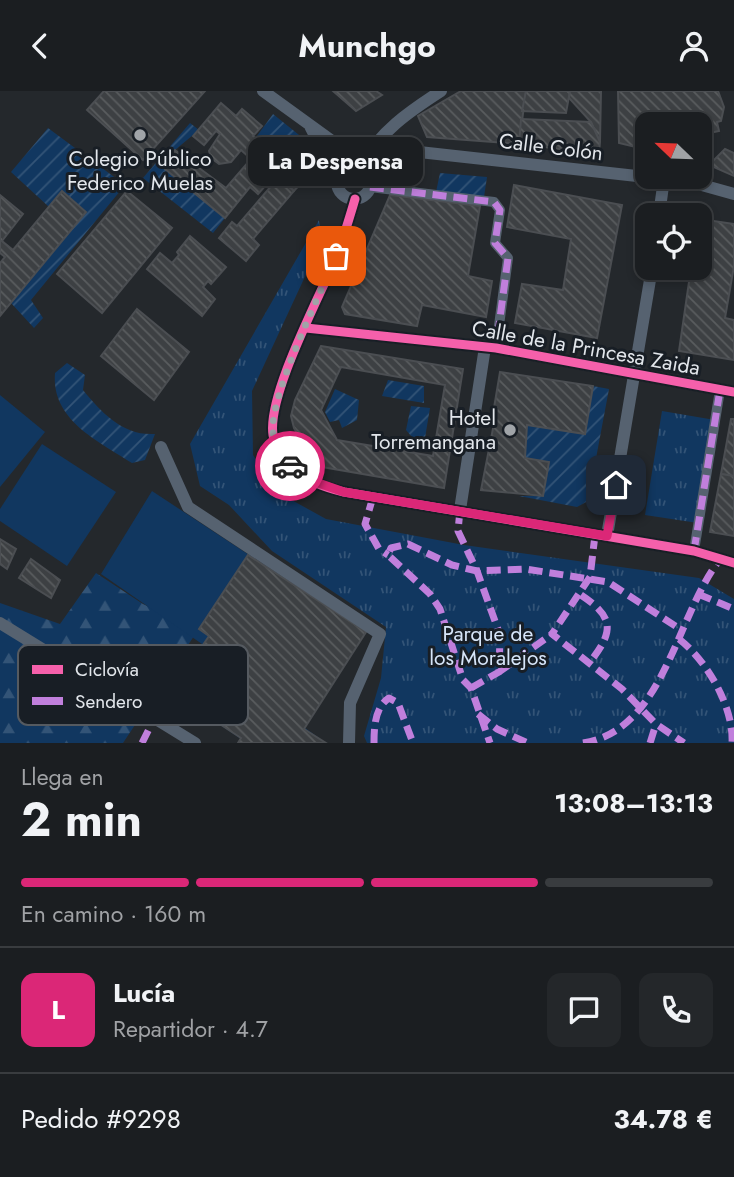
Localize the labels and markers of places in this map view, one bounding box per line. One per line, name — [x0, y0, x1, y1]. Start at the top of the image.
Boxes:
marker: Colegio Público Federico Muelas — [132, 127, 148, 143]
callout: La Despensa — [248, 137, 424, 186]
place label: Colegio Público Federico Muelas — [67, 144, 213, 198]
pin — [306, 226, 366, 286]
place label: Hotel Torremangana — [371, 403, 496, 457]
marker: Hotel Torremangana — [502, 422, 518, 438]
pin — [586, 455, 646, 515]

